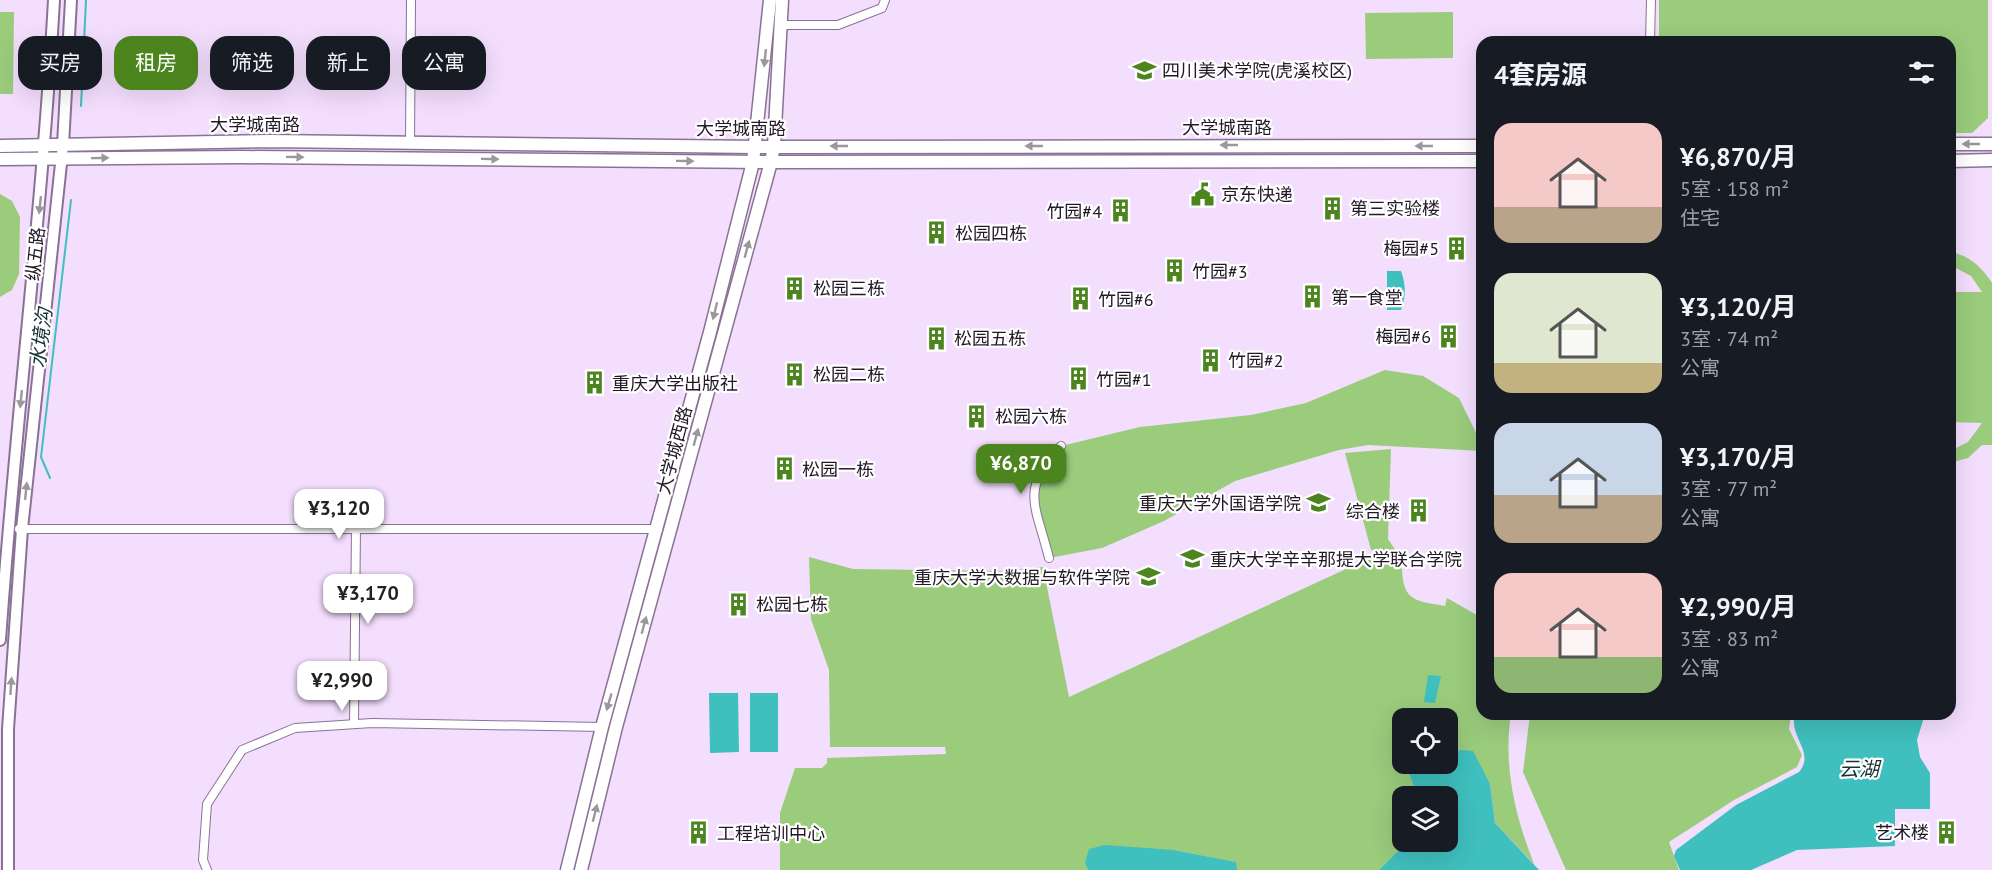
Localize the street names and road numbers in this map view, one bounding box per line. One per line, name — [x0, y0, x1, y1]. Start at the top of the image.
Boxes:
street label: 大学城南路 — [210, 113, 300, 136]
street label: 大学城南路 — [1182, 116, 1272, 139]
street label: 大学城南路 — [696, 117, 786, 140]
street label: 纵五路 — [21, 226, 49, 282]
street label: 大学城西路 — [651, 404, 697, 496]

